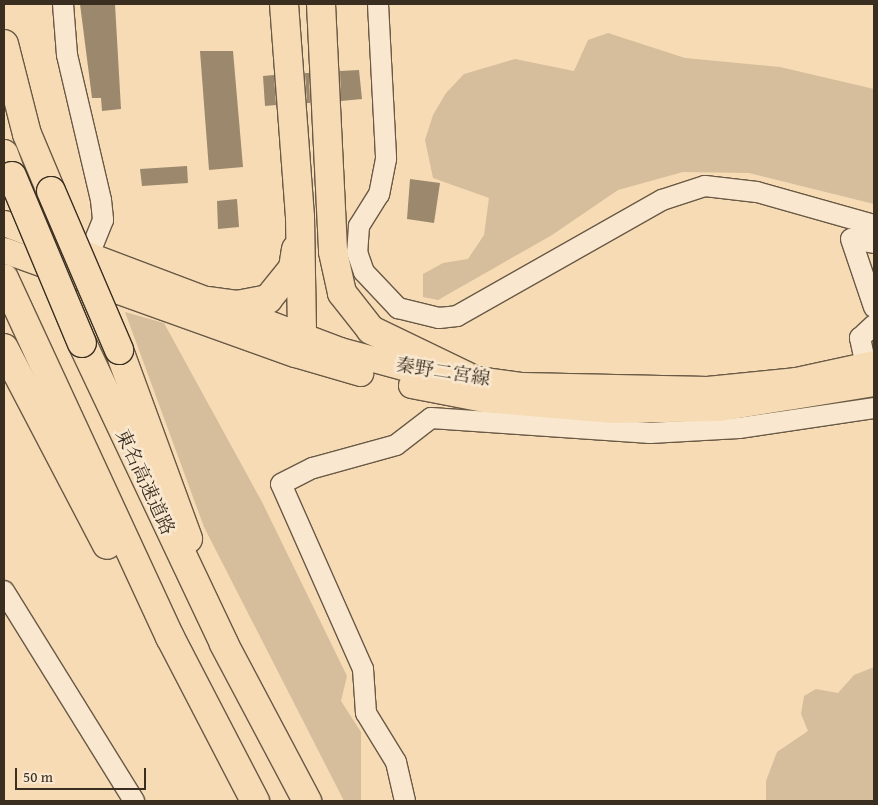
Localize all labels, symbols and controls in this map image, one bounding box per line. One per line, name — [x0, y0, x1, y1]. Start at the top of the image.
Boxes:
street label: 秦野二宮線 — [394, 353, 492, 391]
street label: 東名高速道路 — [111, 426, 179, 538]
scale bar — [18, 758, 149, 790]
text: 50 m — [23, 766, 53, 787]

